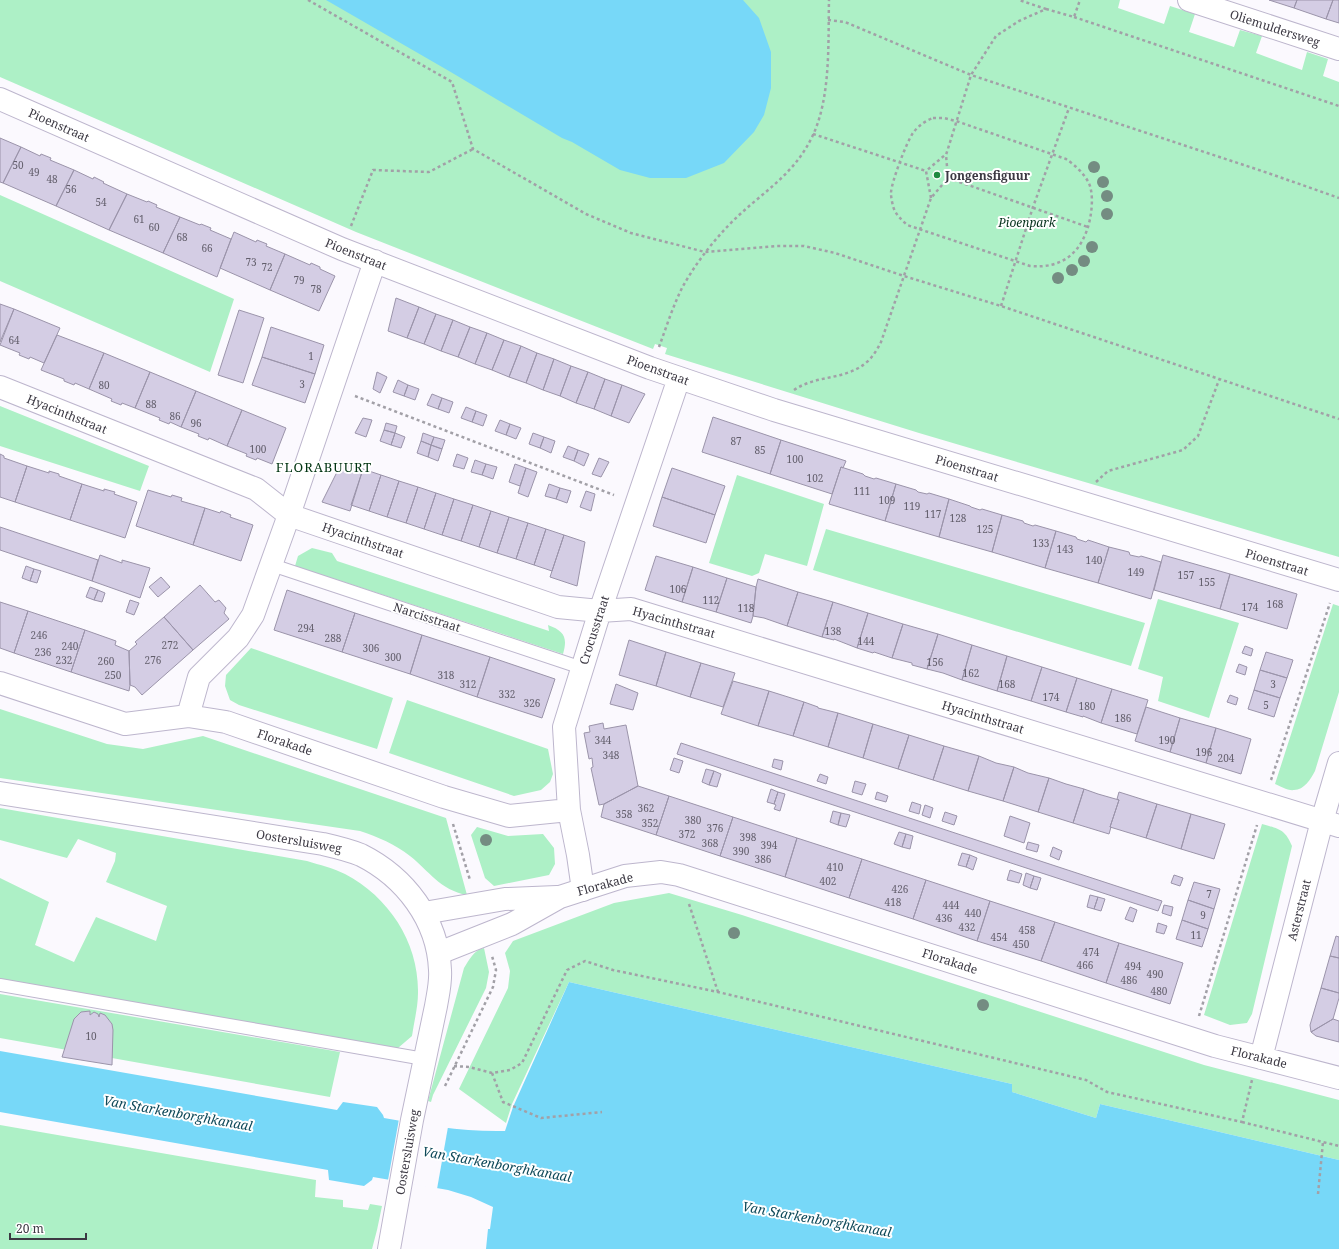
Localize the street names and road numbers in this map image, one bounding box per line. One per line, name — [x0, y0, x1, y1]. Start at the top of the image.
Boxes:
street label: Oliemuldersweg — [1228, 5, 1323, 51]
street label: Pioenstraat — [26, 104, 92, 146]
street label: Pioenstraat — [323, 234, 389, 274]
street label: Pioenstraat — [625, 351, 691, 389]
street label: Hyacinthstraat — [24, 390, 110, 438]
street label: Pioenstraat — [933, 450, 1001, 486]
street label: Hyacinthstraat — [320, 518, 406, 562]
street label: Pioenstraat — [1243, 544, 1311, 580]
street label: Crocusstraat — [575, 593, 613, 667]
street label: Narcisstraat — [391, 598, 463, 636]
street label: Hyacinthstraat — [631, 602, 717, 642]
street label: Hyacinthstraat — [940, 696, 1026, 738]
street label: Florakade — [255, 725, 315, 759]
street label: Oostersluisweg — [255, 825, 344, 857]
street label: Florakade — [575, 868, 635, 900]
street label: Asterstraat — [1283, 877, 1315, 943]
street label: Florakade — [920, 944, 980, 978]
street label: Florakade — [1229, 1042, 1289, 1072]
street label: Oostersluisweg — [391, 1107, 423, 1196]

